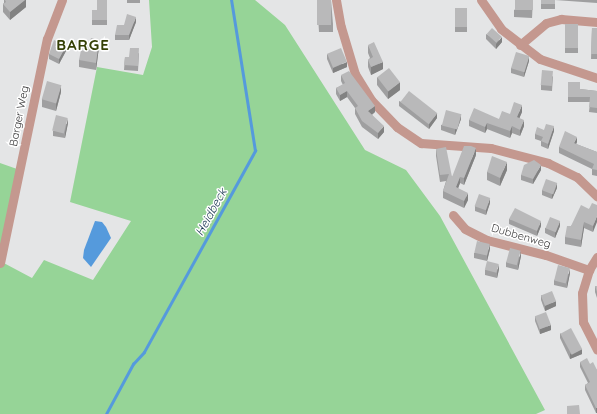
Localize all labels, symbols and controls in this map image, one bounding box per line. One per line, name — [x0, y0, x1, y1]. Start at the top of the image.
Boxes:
district label: BARGE — [56, 36, 110, 54]
street label: Barger Weg — [7, 85, 31, 147]
water label: Heidbeck — [192, 186, 230, 238]
street label: Dubbenweg — [490, 221, 552, 251]

